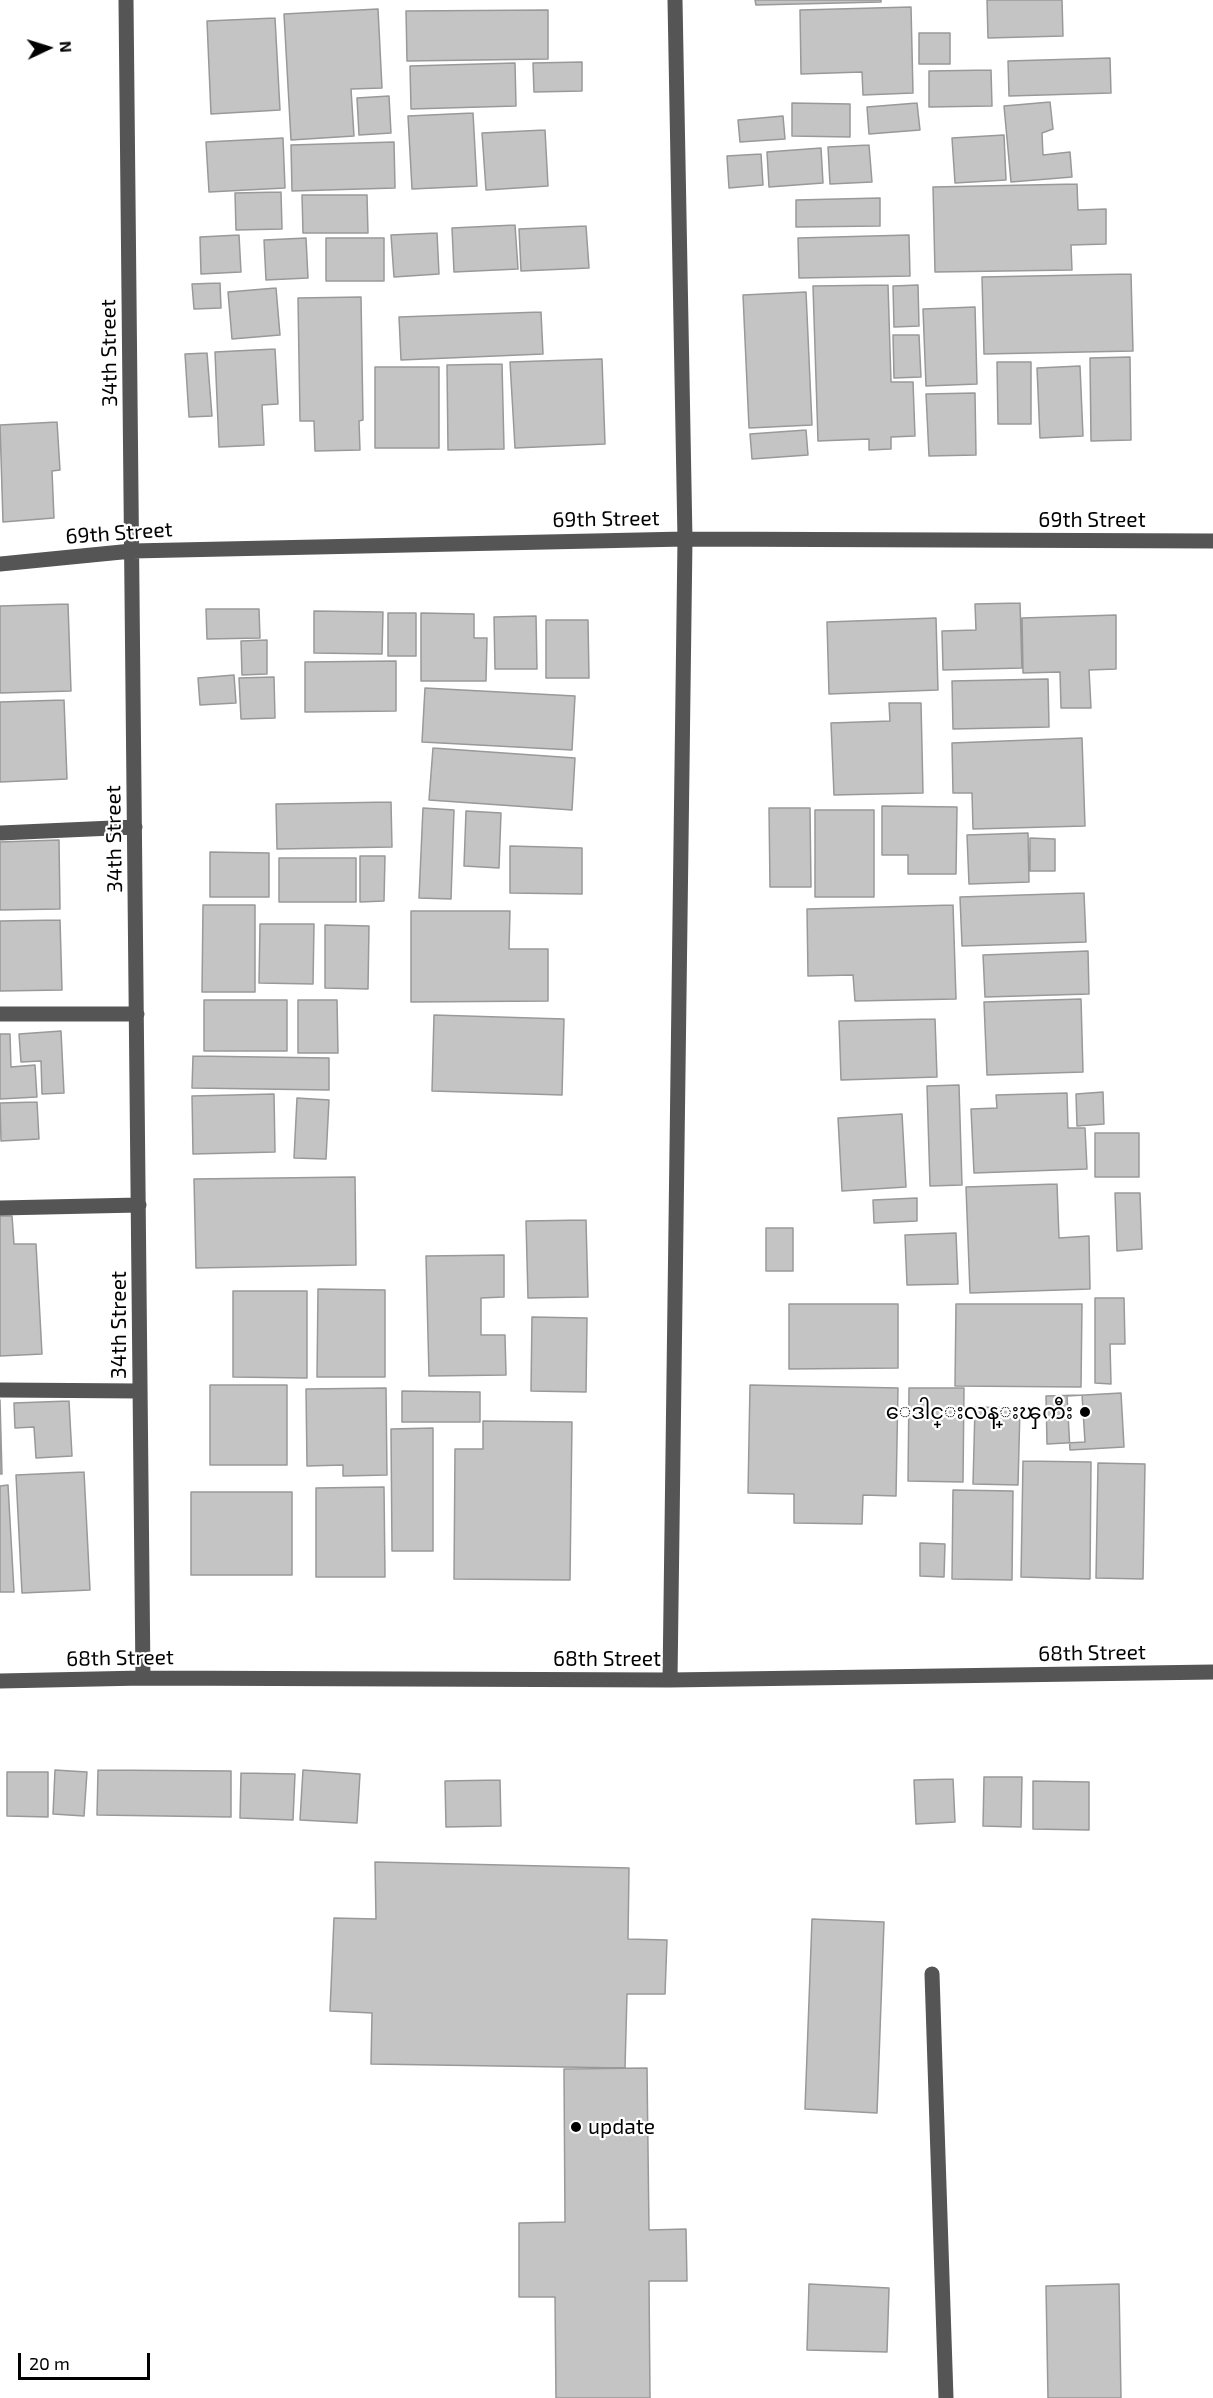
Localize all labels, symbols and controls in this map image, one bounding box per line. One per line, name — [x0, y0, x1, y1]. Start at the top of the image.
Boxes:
north arrow — [18, 18, 78, 78]
text: N — [57, 40, 76, 53]
street label: 34th Street — [95, 299, 123, 407]
street label: 69th Street — [552, 505, 660, 533]
street label: 69th Street — [1038, 507, 1146, 533]
street label: 69th Street — [65, 517, 173, 549]
street label: 34th Street — [100, 785, 128, 893]
street label: 34th Street — [106, 1271, 132, 1379]
place label: ေဒါင္းလန္းၾကီး — [886, 1399, 1073, 1425]
marker: ေဒါင္းလန္းၾကီး — [1078, 1405, 1092, 1419]
street label: 68th Street — [1038, 1639, 1146, 1667]
street label: 68th Street — [66, 1644, 174, 1672]
street label: 68th Street — [553, 1646, 661, 1672]
place label: update — [588, 2114, 655, 2140]
marker: update — [569, 2120, 583, 2134]
scale bar — [21, 2341, 153, 2379]
text: 20 m — [29, 2352, 70, 2374]

